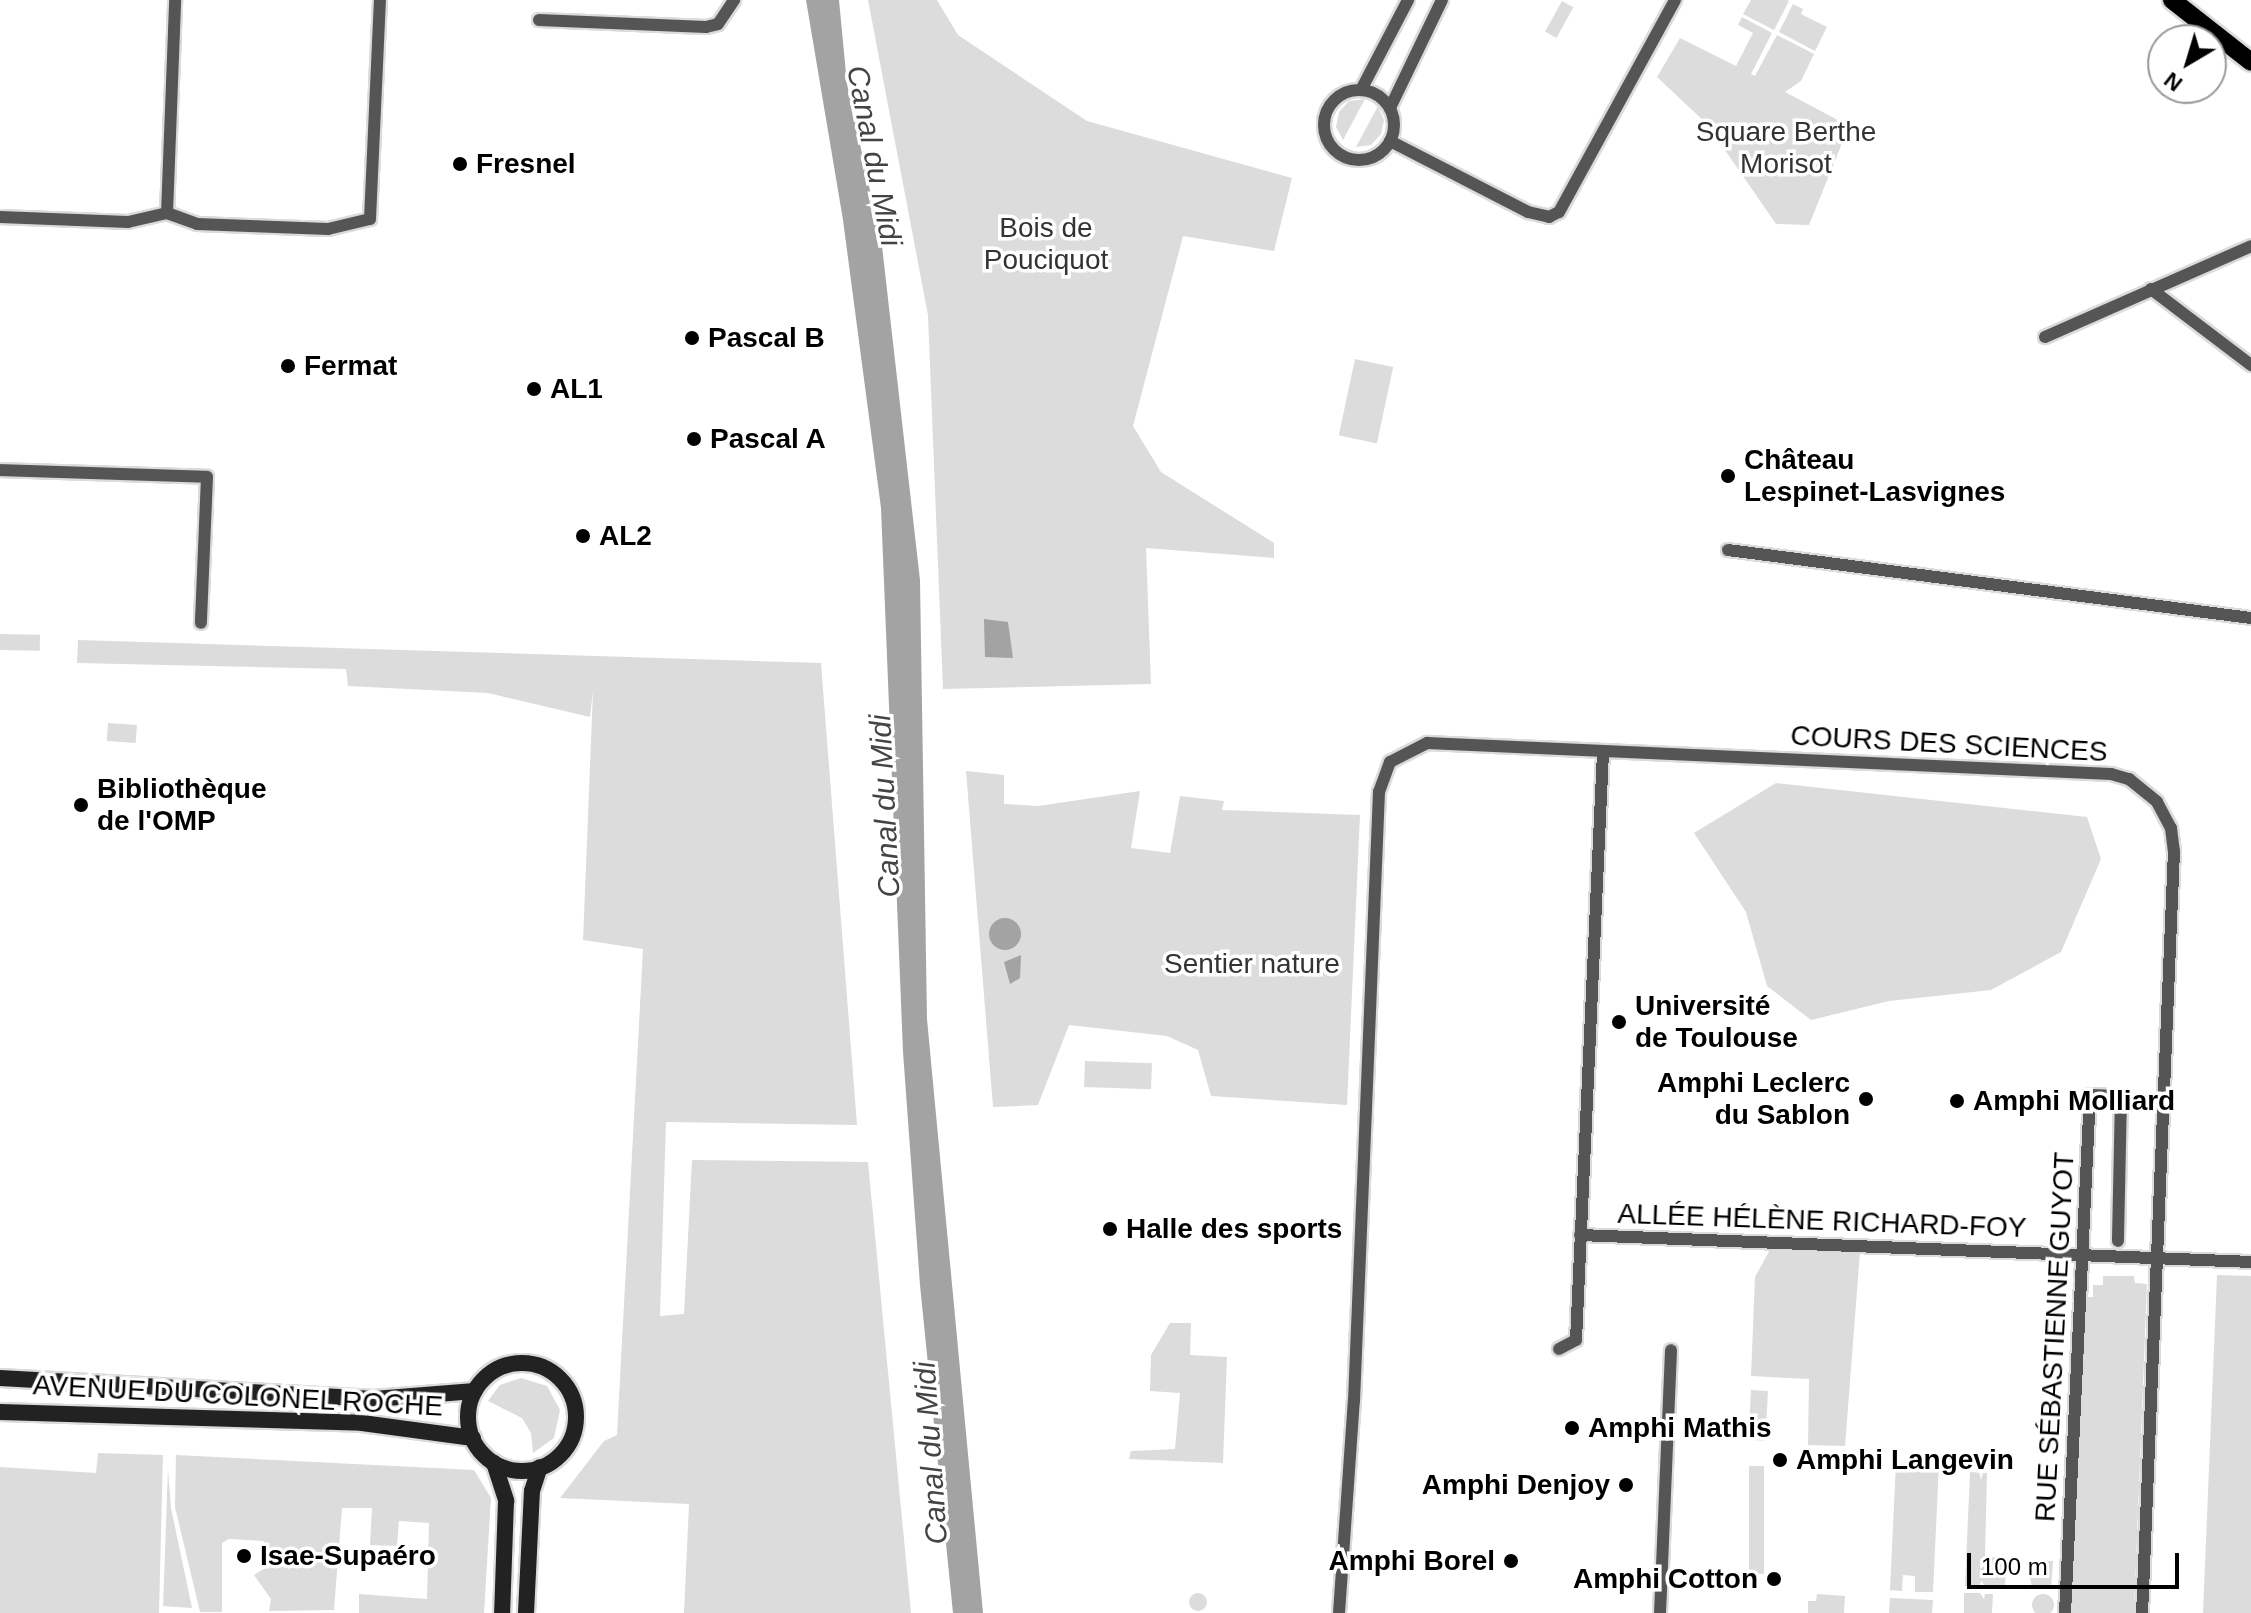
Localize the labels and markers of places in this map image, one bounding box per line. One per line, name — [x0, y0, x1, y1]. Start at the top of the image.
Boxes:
place label: Fresnel — [476, 147, 576, 181]
marker: Fresnel — [451, 155, 469, 173]
place label: Pascal B — [708, 321, 825, 355]
marker: Pascal B — [683, 329, 701, 347]
place label: Fermat — [304, 349, 397, 383]
marker: Fermat — [279, 357, 297, 375]
place label: AL1 — [550, 372, 603, 406]
marker: AL1 — [525, 380, 543, 398]
place label: Pascal A — [710, 422, 827, 456]
marker: Pascal A — [685, 430, 703, 448]
place label: Château Lespinet-Lasvignes — [1744, 443, 2005, 509]
marker: Château Lespinet-Lasvignes — [1719, 467, 1737, 485]
place label: AL2 — [599, 519, 652, 553]
marker: AL2 — [574, 527, 592, 545]
place label: Bibliothèque de l'OMP — [97, 772, 267, 838]
marker: Bibliothèque de l'OMP — [72, 796, 90, 814]
place label: Université de Toulouse — [1635, 989, 1798, 1055]
marker: Université de Toulouse — [1610, 1013, 1628, 1031]
place label: Amphi Leclerc du Sablon — [1657, 1066, 1850, 1132]
place label: Amphi Molliard — [1973, 1084, 2175, 1118]
marker: Amphi Leclerc du Sablon — [1857, 1090, 1875, 1108]
marker: Amphi Molliard — [1948, 1092, 1966, 1110]
place label: Halle des sports — [1126, 1212, 1342, 1246]
marker: Halle des sports — [1101, 1220, 1119, 1238]
place label: Amphi Mathis — [1588, 1411, 1772, 1445]
marker: Amphi Mathis — [1563, 1419, 1581, 1437]
place label: Amphi Langevin — [1796, 1443, 2014, 1477]
marker: Amphi Langevin — [1771, 1451, 1789, 1469]
place label: Amphi Denjoy — [1422, 1468, 1610, 1502]
marker: Amphi Denjoy — [1617, 1476, 1635, 1494]
place label: Isae-Supaéro — [260, 1539, 436, 1573]
place label: Amphi Borel — [1329, 1544, 1495, 1578]
marker: Isae-Supaéro — [235, 1547, 253, 1565]
marker: Amphi Borel — [1502, 1552, 1520, 1570]
place label: Amphi Cotton — [1573, 1562, 1758, 1596]
marker: Amphi Cotton — [1765, 1570, 1783, 1588]

